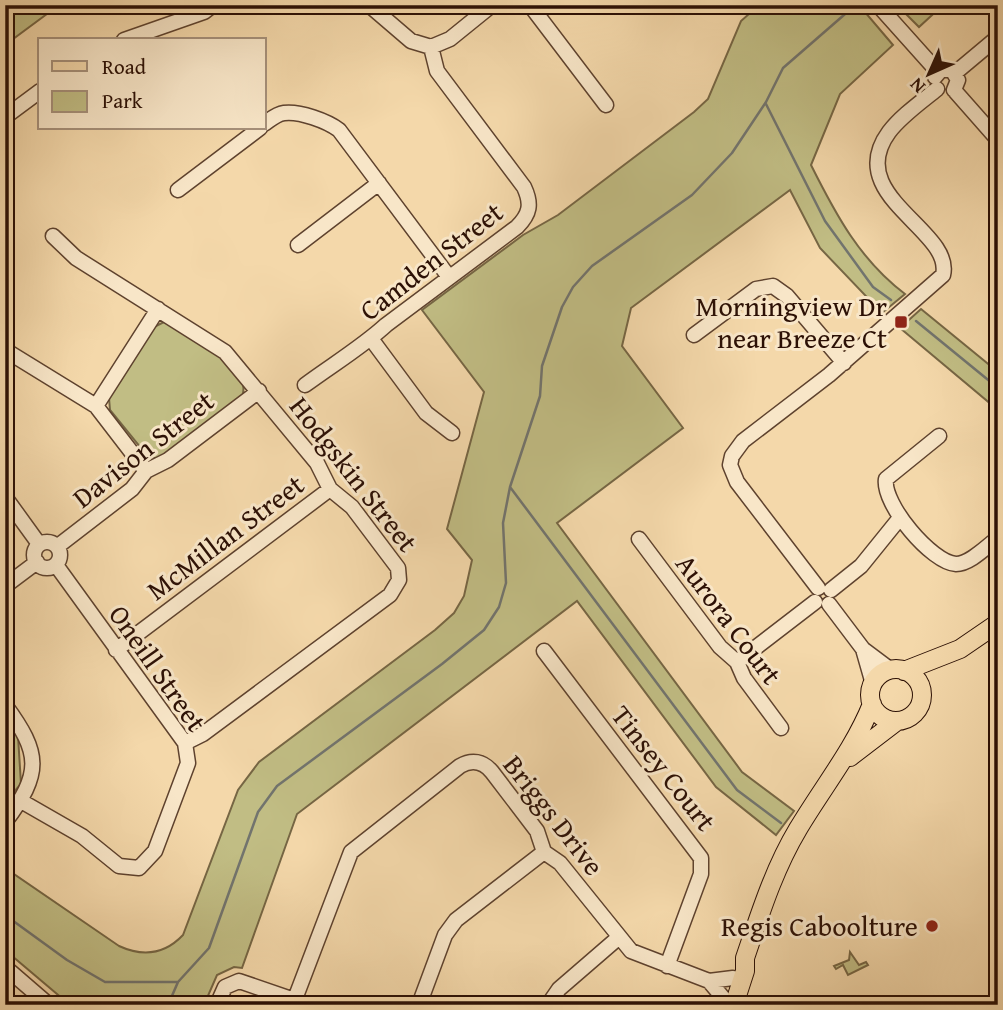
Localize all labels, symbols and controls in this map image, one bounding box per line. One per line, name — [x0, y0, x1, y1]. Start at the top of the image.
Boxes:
legend — [38, 38, 266, 130]
north arrow — [894, 38, 964, 108]
text: Road — [102, 51, 147, 82]
text: N — [902, 71, 931, 100]
text: Park — [102, 85, 143, 116]
street label: Camden Street — [350, 191, 511, 330]
place label: Morningview Dr near Breeze Ct — [695, 285, 887, 358]
marker: Morningview Dr near Breeze Ct — [893, 314, 909, 330]
street label: Davison Street — [63, 380, 222, 517]
street label: Hodgskin Street — [280, 387, 428, 560]
street label: McMillan Street — [137, 464, 312, 610]
street label: Aurora Court — [667, 545, 792, 693]
street label: Oneill Street — [100, 596, 217, 740]
street label: Tinsey Court — [602, 696, 727, 839]
street label: Briggs Drive — [494, 746, 615, 884]
place label: Regis Caboolture — [721, 905, 918, 946]
marker: Regis Caboolture — [924, 918, 940, 934]

